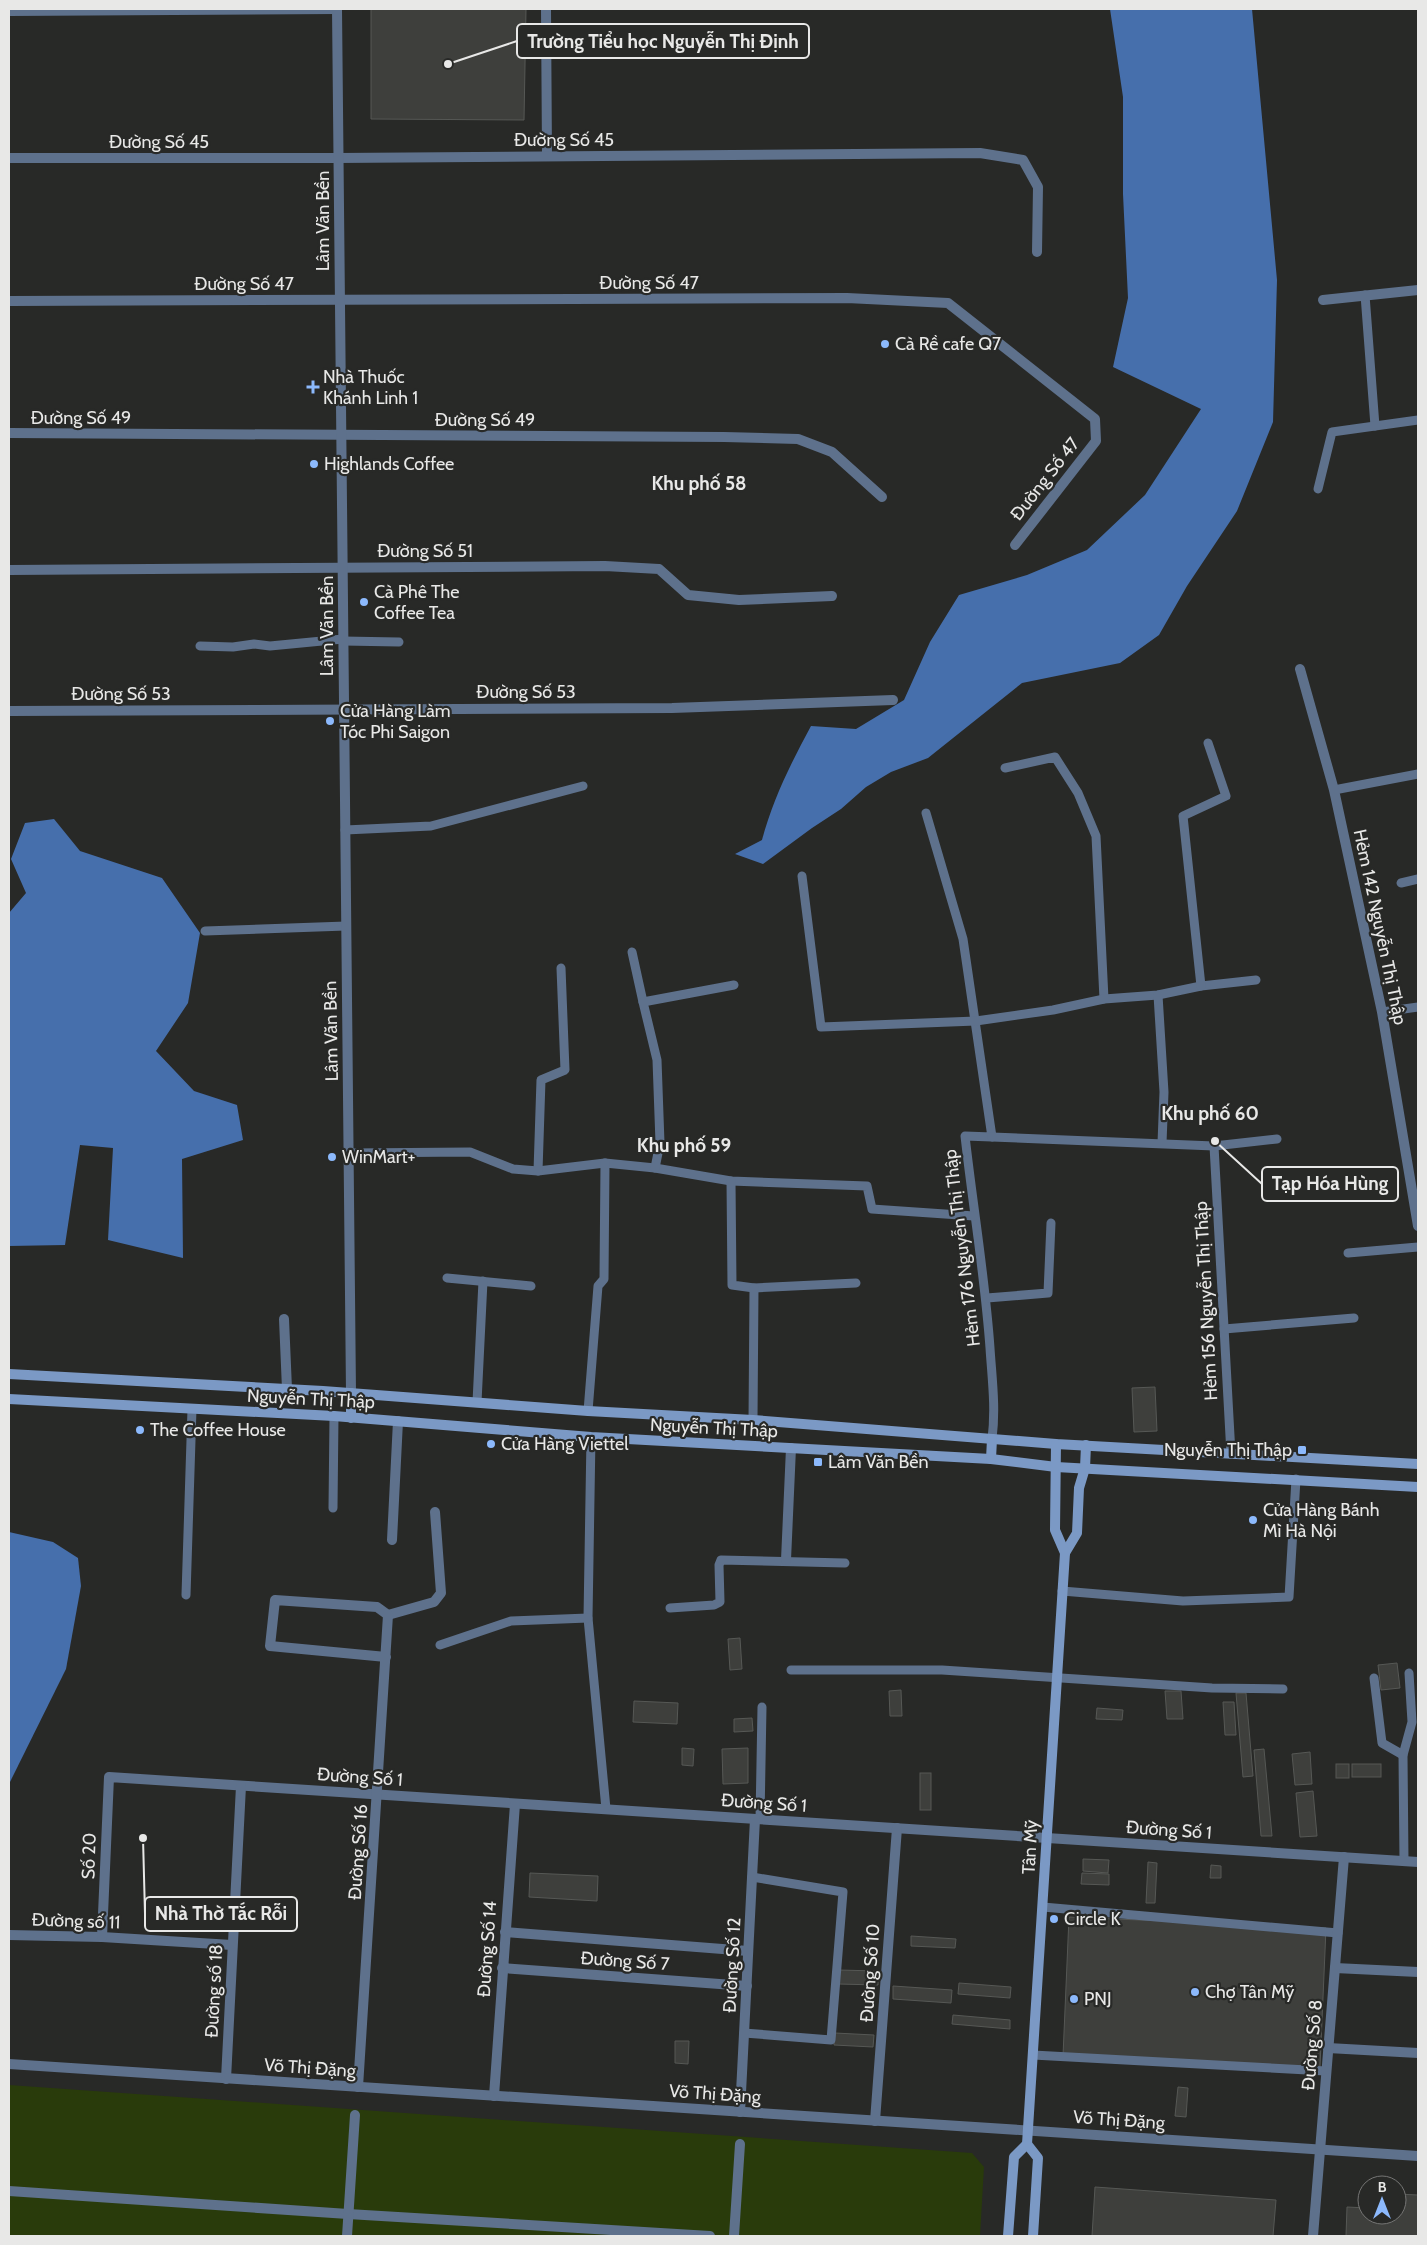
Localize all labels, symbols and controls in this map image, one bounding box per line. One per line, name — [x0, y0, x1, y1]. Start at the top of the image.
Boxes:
callout: Trường Tiểu học Nguyễn Thị Định — [517, 24, 809, 58]
text: Trường Tiểu học Nguyễn Thị Định — [527, 30, 799, 53]
street label: Đường Số 45 — [514, 129, 614, 151]
street label: Đường Số 45 — [109, 131, 209, 153]
street label: Lâm Văn Bền — [312, 171, 334, 271]
street label: Đường Số 47 — [599, 272, 699, 294]
street label: Đường Số 47 — [194, 273, 294, 295]
place label: Cà Rề cafe Q7 — [895, 333, 1001, 355]
marker: Cà Rề cafe Q7 — [879, 338, 891, 350]
place label: Nhà Thuốc Khánh Linh 1 — [323, 366, 418, 409]
marker: Nhà Thuốc Khánh Linh 1 — [307, 381, 319, 393]
street label: Đường Số 49 — [31, 407, 131, 429]
street label: Đường Số 49 — [435, 409, 535, 431]
street label: Đường Số 47 — [1006, 433, 1084, 525]
place label: Highlands Coffee — [324, 453, 454, 475]
marker: Highlands Coffee — [308, 458, 320, 470]
district label: Khu phố 58 — [651, 472, 747, 495]
street label: Đường Số 51 — [377, 540, 473, 562]
street label: Lâm Văn Bền — [316, 576, 338, 676]
place label: Cà Phê The Coffee Tea — [374, 581, 459, 624]
marker: Cà Phê The Coffee Tea — [358, 596, 370, 608]
street label: Đường Số 53 — [476, 681, 576, 703]
street label: Đường Số 53 — [71, 683, 171, 705]
place label: Cửa Hàng Làm Tóc Phi Saigon — [340, 700, 451, 743]
marker: Cửa Hàng Làm Tóc Phi Saigon — [324, 715, 336, 727]
street label: Hẻm 142 Nguyễn Thị Thập — [1349, 827, 1411, 1027]
street label: Lâm Văn Bền — [319, 981, 343, 1081]
district label: Khu phố 60 — [1161, 1102, 1259, 1125]
district label: Khu phố 59 — [637, 1134, 731, 1157]
place label: WinMart+ — [342, 1146, 415, 1168]
street label: Hẻm 176 Nguyễn Thị Thập — [939, 1148, 985, 1348]
marker: WinMart+ — [326, 1151, 338, 1163]
callout: Tạp Hóa Hùng — [1262, 1167, 1398, 1201]
text: Tạp Hóa Hùng — [1272, 1172, 1389, 1195]
street label: Hẻm 156 Nguyễn Thị Thập — [1190, 1201, 1222, 1401]
street label: Nguyễn Thị Thập — [246, 1385, 376, 1413]
street label: Nguyễn Thị Thập — [649, 1414, 779, 1442]
place label: The Coffee House — [150, 1419, 286, 1441]
marker: The Coffee House — [134, 1424, 146, 1436]
place label: Cửa Hàng Viettel — [501, 1433, 629, 1455]
marker: Cửa Hàng Viettel — [485, 1438, 497, 1450]
place label: Nguyễn Thị Thập — [1164, 1439, 1292, 1461]
marker: Nguyễn Thị Thập — [1296, 1444, 1308, 1456]
place label: Lâm Văn Bền — [828, 1451, 929, 1473]
marker: Lâm Văn Bền — [812, 1456, 824, 1468]
place label: Cửa Hàng Bánh Mì Hà Nội — [1263, 1499, 1379, 1542]
marker: Cửa Hàng Bánh Mì Hà Nội — [1247, 1514, 1259, 1526]
street label: Đường Số 1 — [316, 1763, 404, 1791]
street label: Đường Số 1 — [720, 1789, 808, 1817]
street label: Đường Số 16 — [344, 1803, 372, 1901]
street label: Đường Số 1 — [1125, 1816, 1213, 1844]
street label: Tân Mỹ — [1018, 1819, 1042, 1875]
street label: Số 20 — [77, 1832, 101, 1880]
callout: Nhà Thờ Tắc Rỗi — [145, 1897, 297, 1931]
street label: Đường Số 14 — [473, 1900, 501, 1998]
text: Nhà Thờ Tắc Rỗi — [155, 1901, 287, 1925]
street label: Đường số 11 — [31, 1908, 121, 1934]
place label: Circle K — [1064, 1908, 1122, 1930]
marker: Circle K — [1048, 1913, 1060, 1925]
street label: Đường Số 12 — [719, 1917, 745, 2013]
street label: Đường Số 10 — [856, 1923, 884, 2023]
street label: Đường số 18 — [201, 1944, 227, 2038]
street label: Đường Số 7 — [580, 1947, 670, 1975]
place label: Chợ Tân Mỹ — [1205, 1981, 1294, 2003]
marker: Chợ Tân Mỹ — [1189, 1986, 1201, 1998]
place label: PNJ — [1084, 1988, 1112, 2010]
marker: PNJ — [1068, 1993, 1080, 2005]
street label: Đường Số 8 — [1297, 1999, 1327, 2091]
street label: Võ Thị Đặng — [263, 2054, 358, 2082]
street label: Võ Thị Đặng — [668, 2080, 763, 2108]
street label: Võ Thị Đặng — [1072, 2106, 1167, 2134]
north arrow — [1357, 2175, 1407, 2225]
text: B — [1378, 2178, 1387, 2196]

